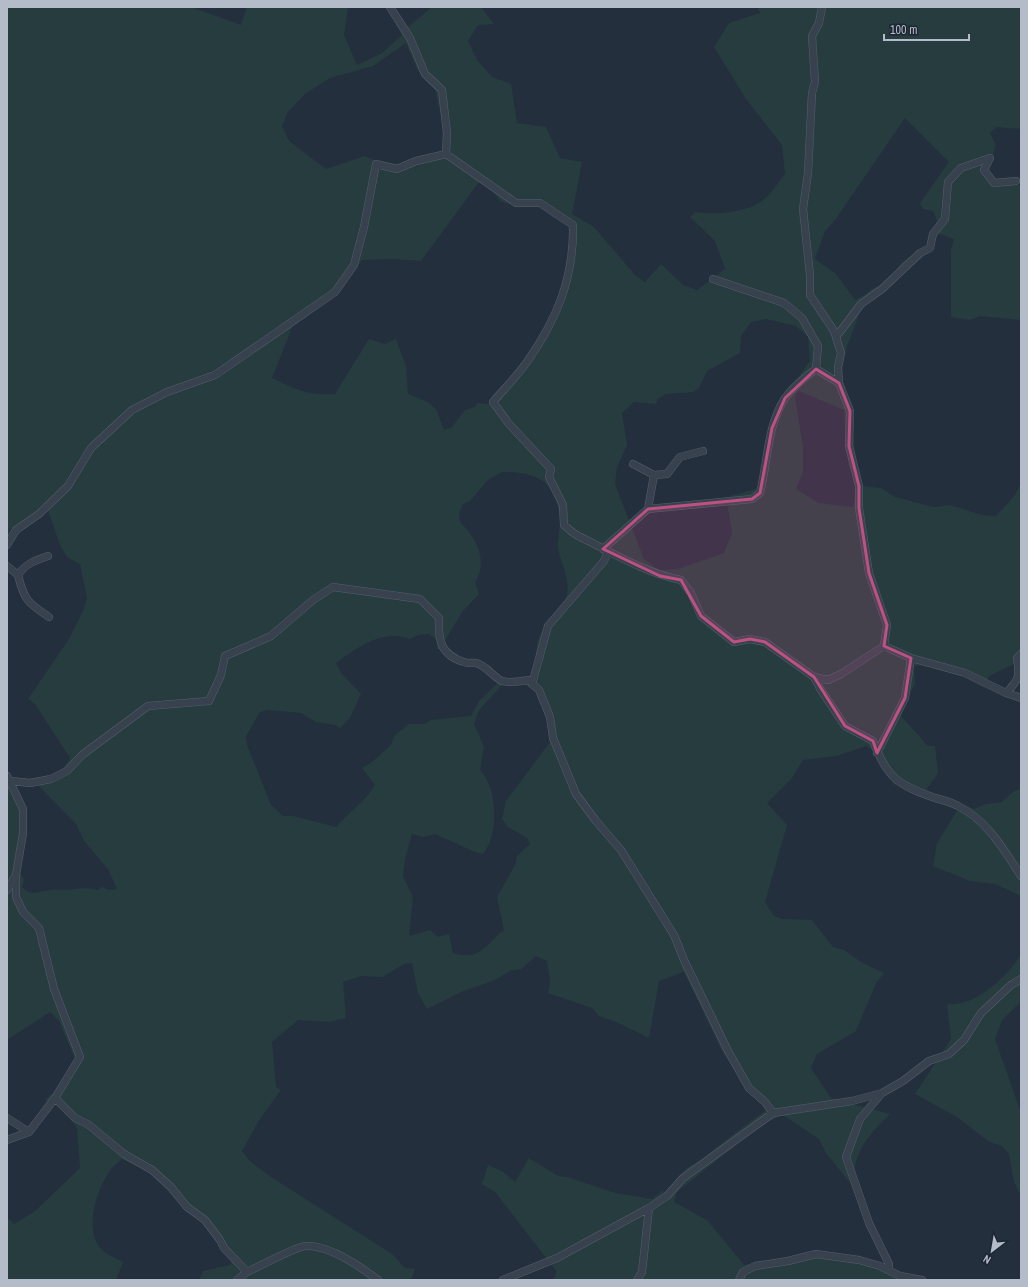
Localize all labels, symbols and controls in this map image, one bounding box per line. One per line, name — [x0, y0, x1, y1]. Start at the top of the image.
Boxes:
scale bar — [884, 16, 969, 42]
text: 100 m — [890, 22, 917, 38]
north arrow — [972, 1231, 1012, 1271]
text: N — [980, 1252, 993, 1267]

